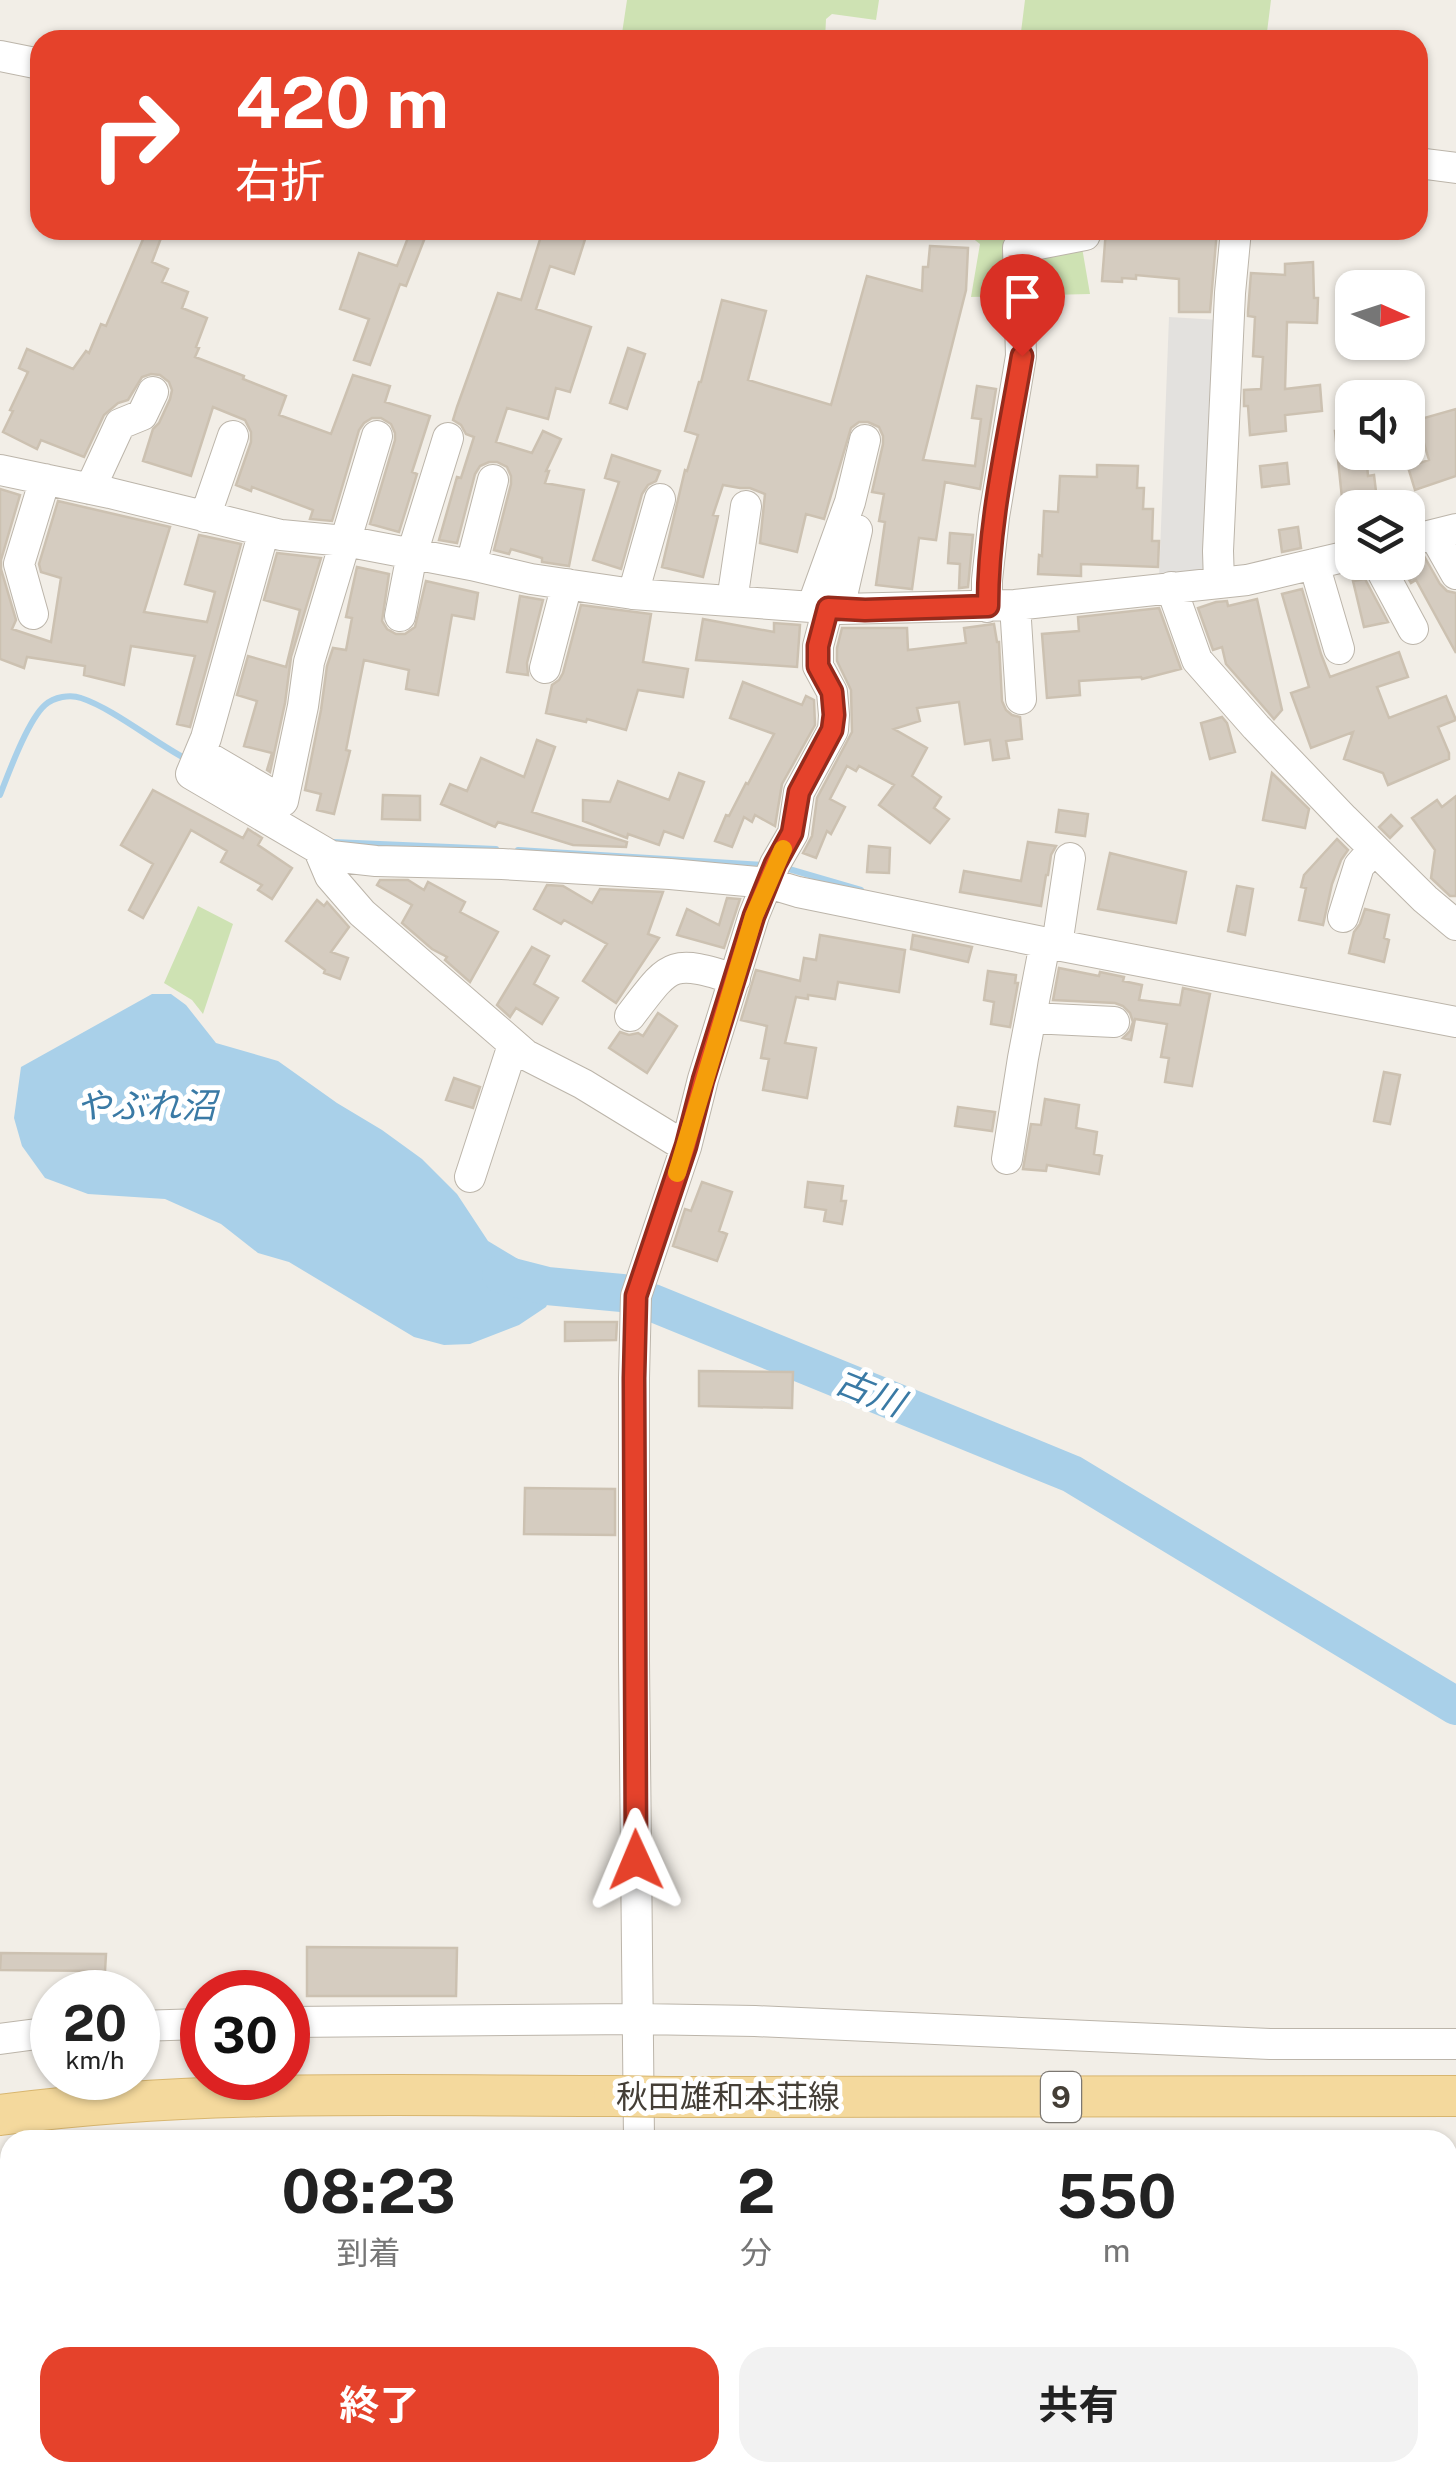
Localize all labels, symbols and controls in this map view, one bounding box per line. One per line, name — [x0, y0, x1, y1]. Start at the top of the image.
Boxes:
text: 420 m — [235, 61, 449, 144]
icon: right — [70, 70, 200, 200]
text: 右折 — [235, 154, 325, 207]
pin — [980, 254, 1065, 357]
icon: arrive — [995, 269, 1050, 324]
north arrow — [1335, 270, 1425, 360]
map controls — [1335, 270, 1425, 580]
button: sound — [1335, 380, 1425, 470]
button: layers — [1335, 490, 1425, 580]
water label: やぶれ沼 — [76, 1085, 221, 1126]
water label: 古川 — [830, 1360, 914, 1426]
position arrow — [584, 1808, 688, 1912]
speed limit sign: 30 — [180, 1970, 310, 2100]
text: 20 — [63, 1993, 127, 2052]
text: km/h — [66, 2045, 124, 2075]
road number: 9 — [1041, 2072, 1081, 2122]
street label: 秋田雄和本荘線 — [616, 2078, 840, 2115]
text: 08:23 — [282, 2156, 456, 2227]
text: 2 — [737, 2156, 775, 2227]
text: 550 — [1057, 2161, 1176, 2232]
text: m — [1103, 2232, 1130, 2269]
text: 到着 — [337, 2234, 401, 2271]
text: 分 — [740, 2234, 772, 2271]
button: 終了 — [40, 2347, 719, 2462]
button: 共有 — [739, 2347, 1418, 2462]

